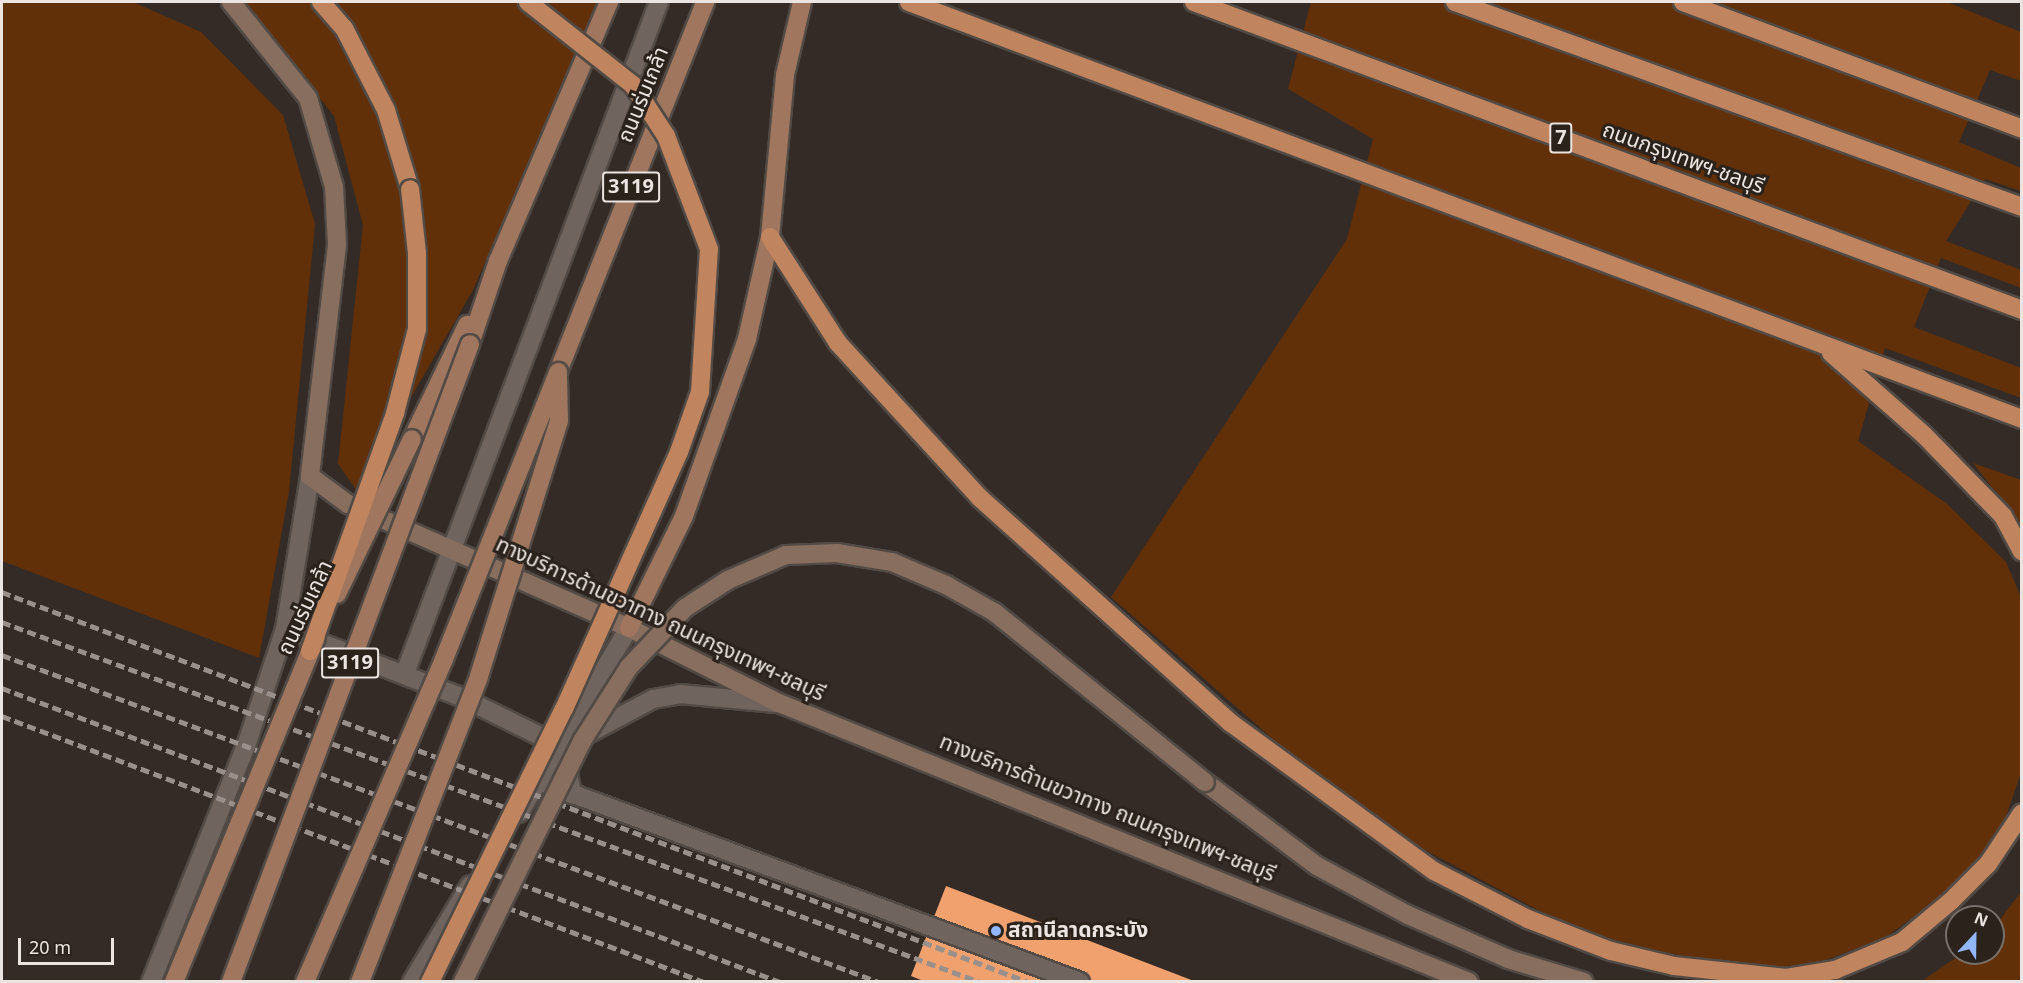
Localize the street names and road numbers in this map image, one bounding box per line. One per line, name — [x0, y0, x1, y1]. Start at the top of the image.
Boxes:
street label: ถนนร่มเกล้า — [613, 44, 675, 146]
street label: ถนนกรุงเทพฯ-ชลบุรี — [1599, 118, 1767, 200]
road number: 7 — [1549, 121, 1573, 155]
road number: 3119 — [601, 170, 661, 204]
street label: ทางบริการด้านขวาทาง ถนนกรุงเทพฯ-ชลบุรี — [492, 533, 828, 707]
street label: ถนนร่มเกล้า — [273, 557, 339, 659]
road number: 3119 — [320, 646, 380, 680]
street label: ทางบริการด้านขวาทาง ถนนกรุงเทพฯ-ชลบุรี — [935, 730, 1279, 888]

